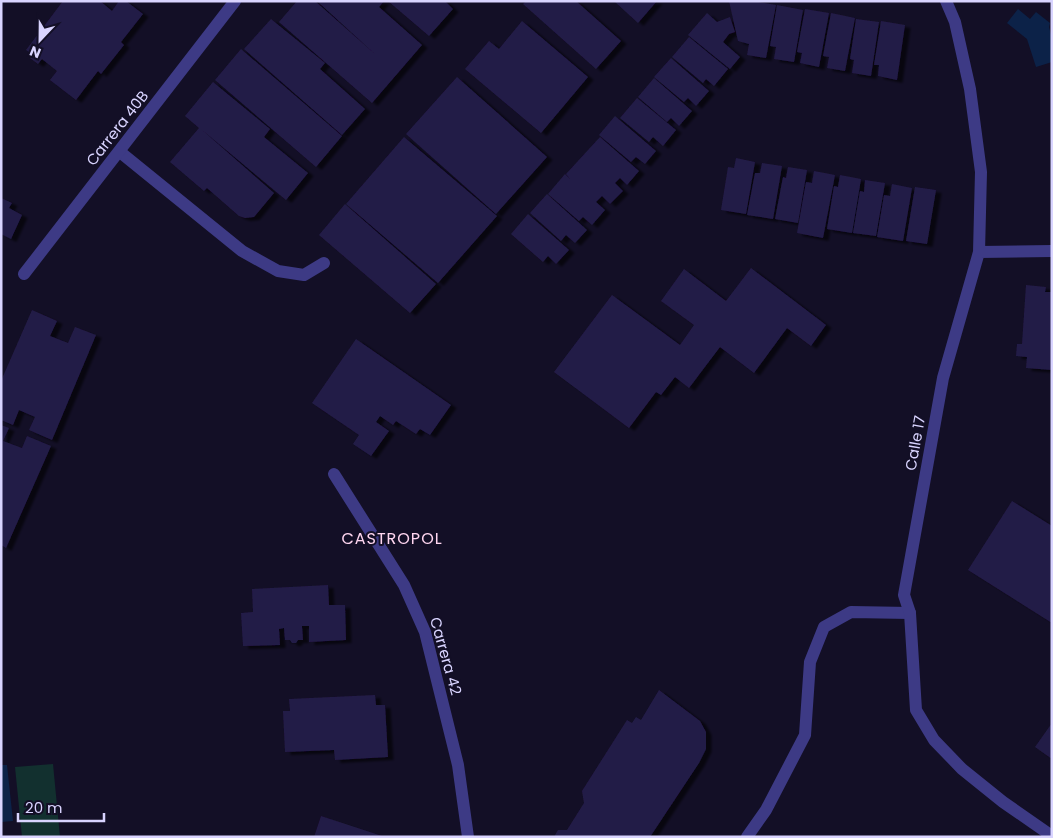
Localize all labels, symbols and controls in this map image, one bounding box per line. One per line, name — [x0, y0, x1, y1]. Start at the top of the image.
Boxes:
north arrow — [15, 15, 65, 65]
text: N — [27, 41, 44, 63]
street label: Carrera 40B — [81, 86, 153, 170]
street label: Calle 17 — [900, 414, 930, 472]
district label: CASTROPOL — [341, 527, 443, 550]
street label: Carrera 42 — [425, 615, 467, 697]
scale bar — [18, 790, 104, 822]
text: 20 m — [25, 797, 63, 818]

